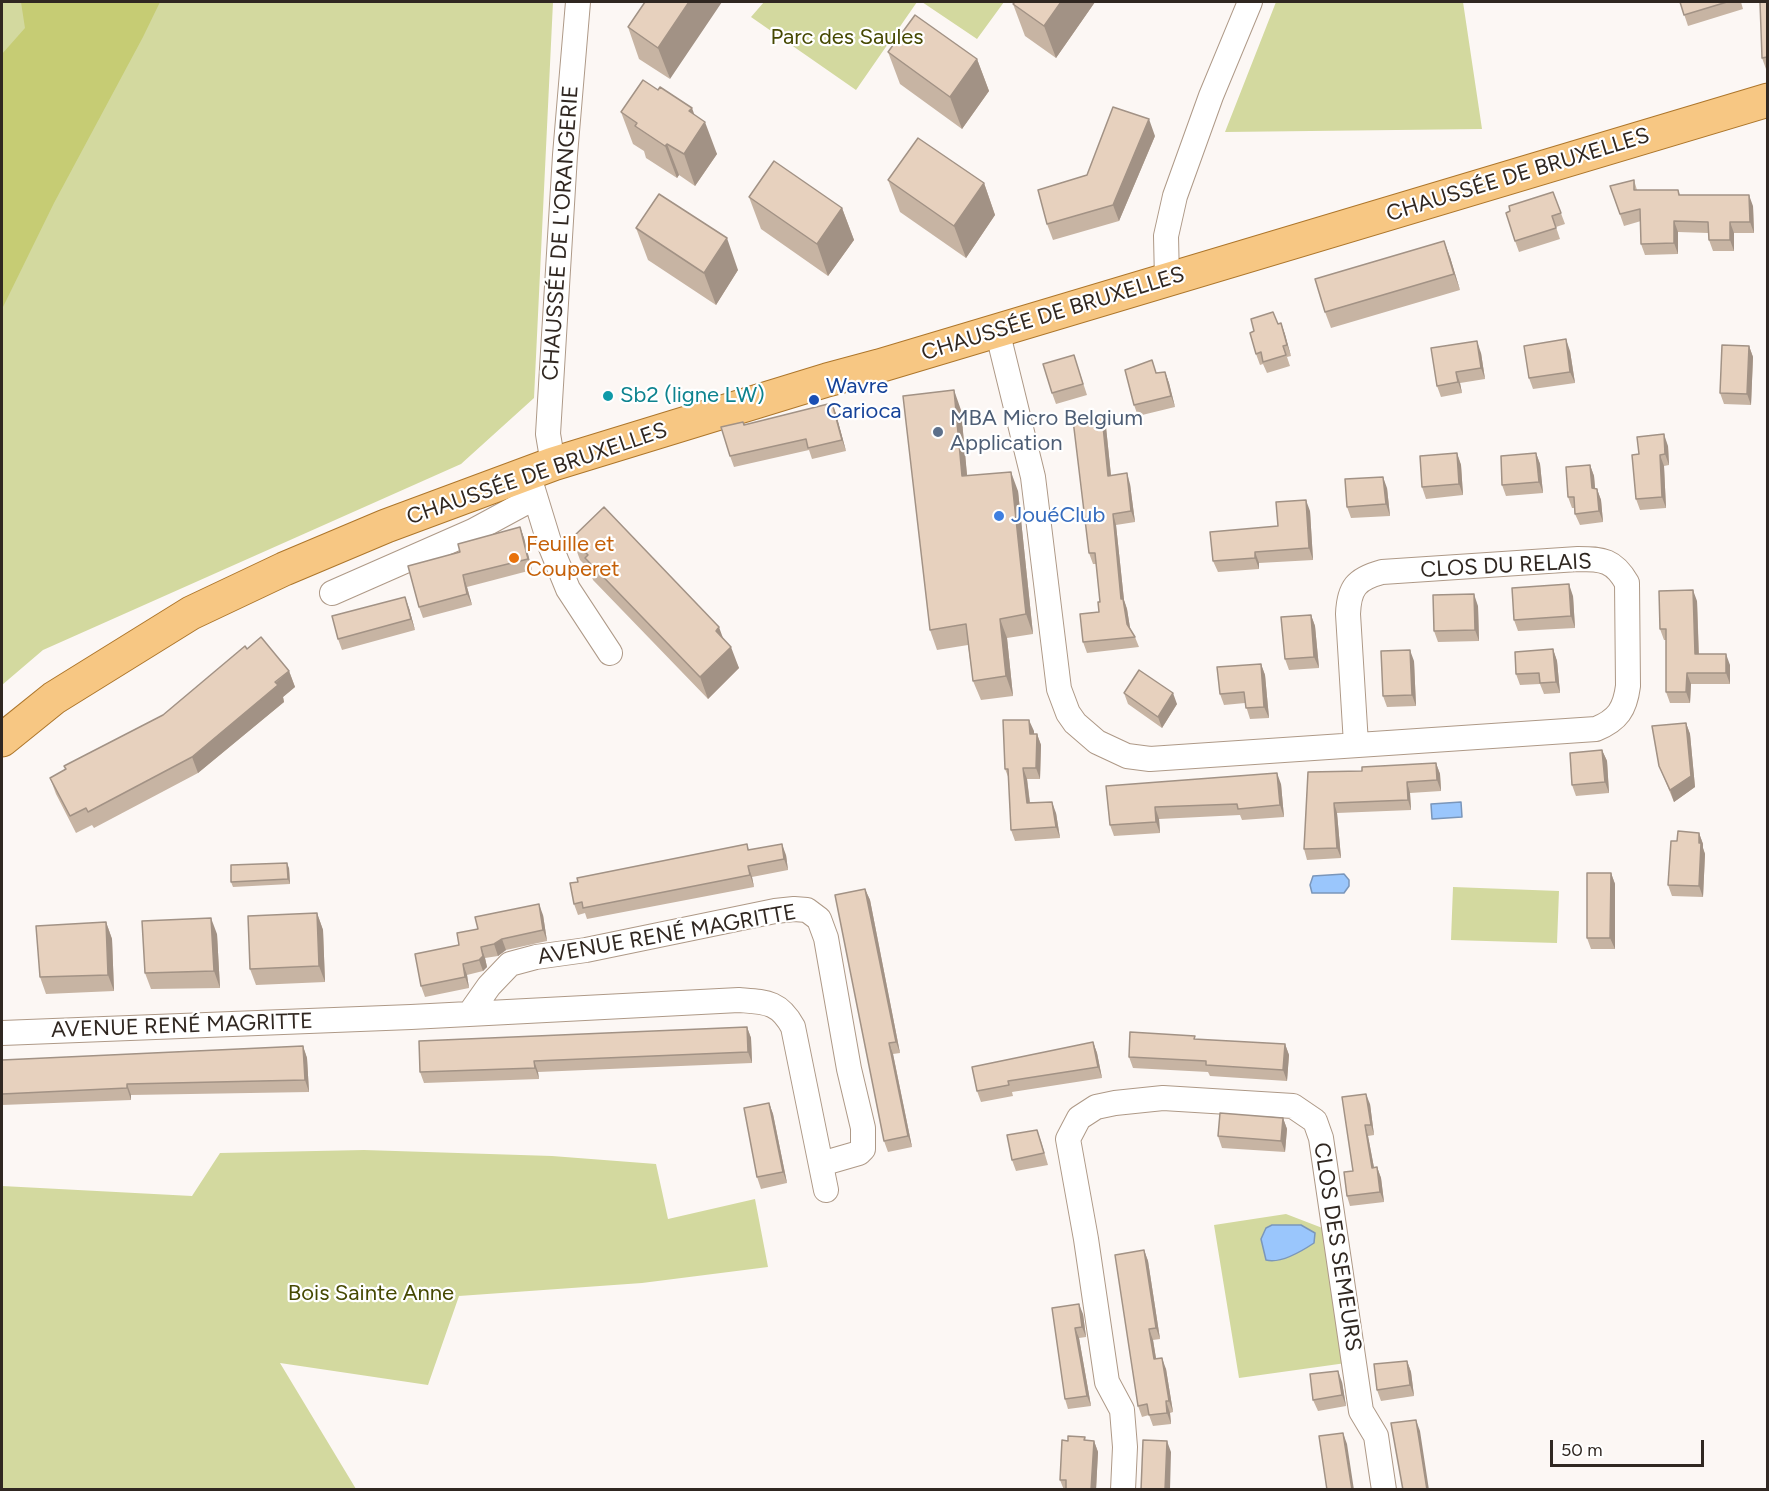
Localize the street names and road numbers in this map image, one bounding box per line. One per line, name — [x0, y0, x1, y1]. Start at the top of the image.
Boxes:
street label: CHAUSSÉE DE L'ORANGERIE — [538, 84, 584, 382]
street label: CHAUSSÉE DE BRUXELLES — [1383, 122, 1653, 228]
street label: CHAUSSÉE DE BRUXELLES — [918, 261, 1188, 367]
street label: CHAUSSÉE DE BRUXELLES — [403, 417, 671, 531]
street label: CLOS DU RELAIS — [1420, 548, 1592, 584]
street label: AVENUE RENÉ MAGRITTE — [536, 899, 798, 971]
street label: AVENUE RENÉ MAGRITTE — [50, 1008, 314, 1044]
street label: CLOS DES SEMEURS — [1307, 1141, 1367, 1353]

